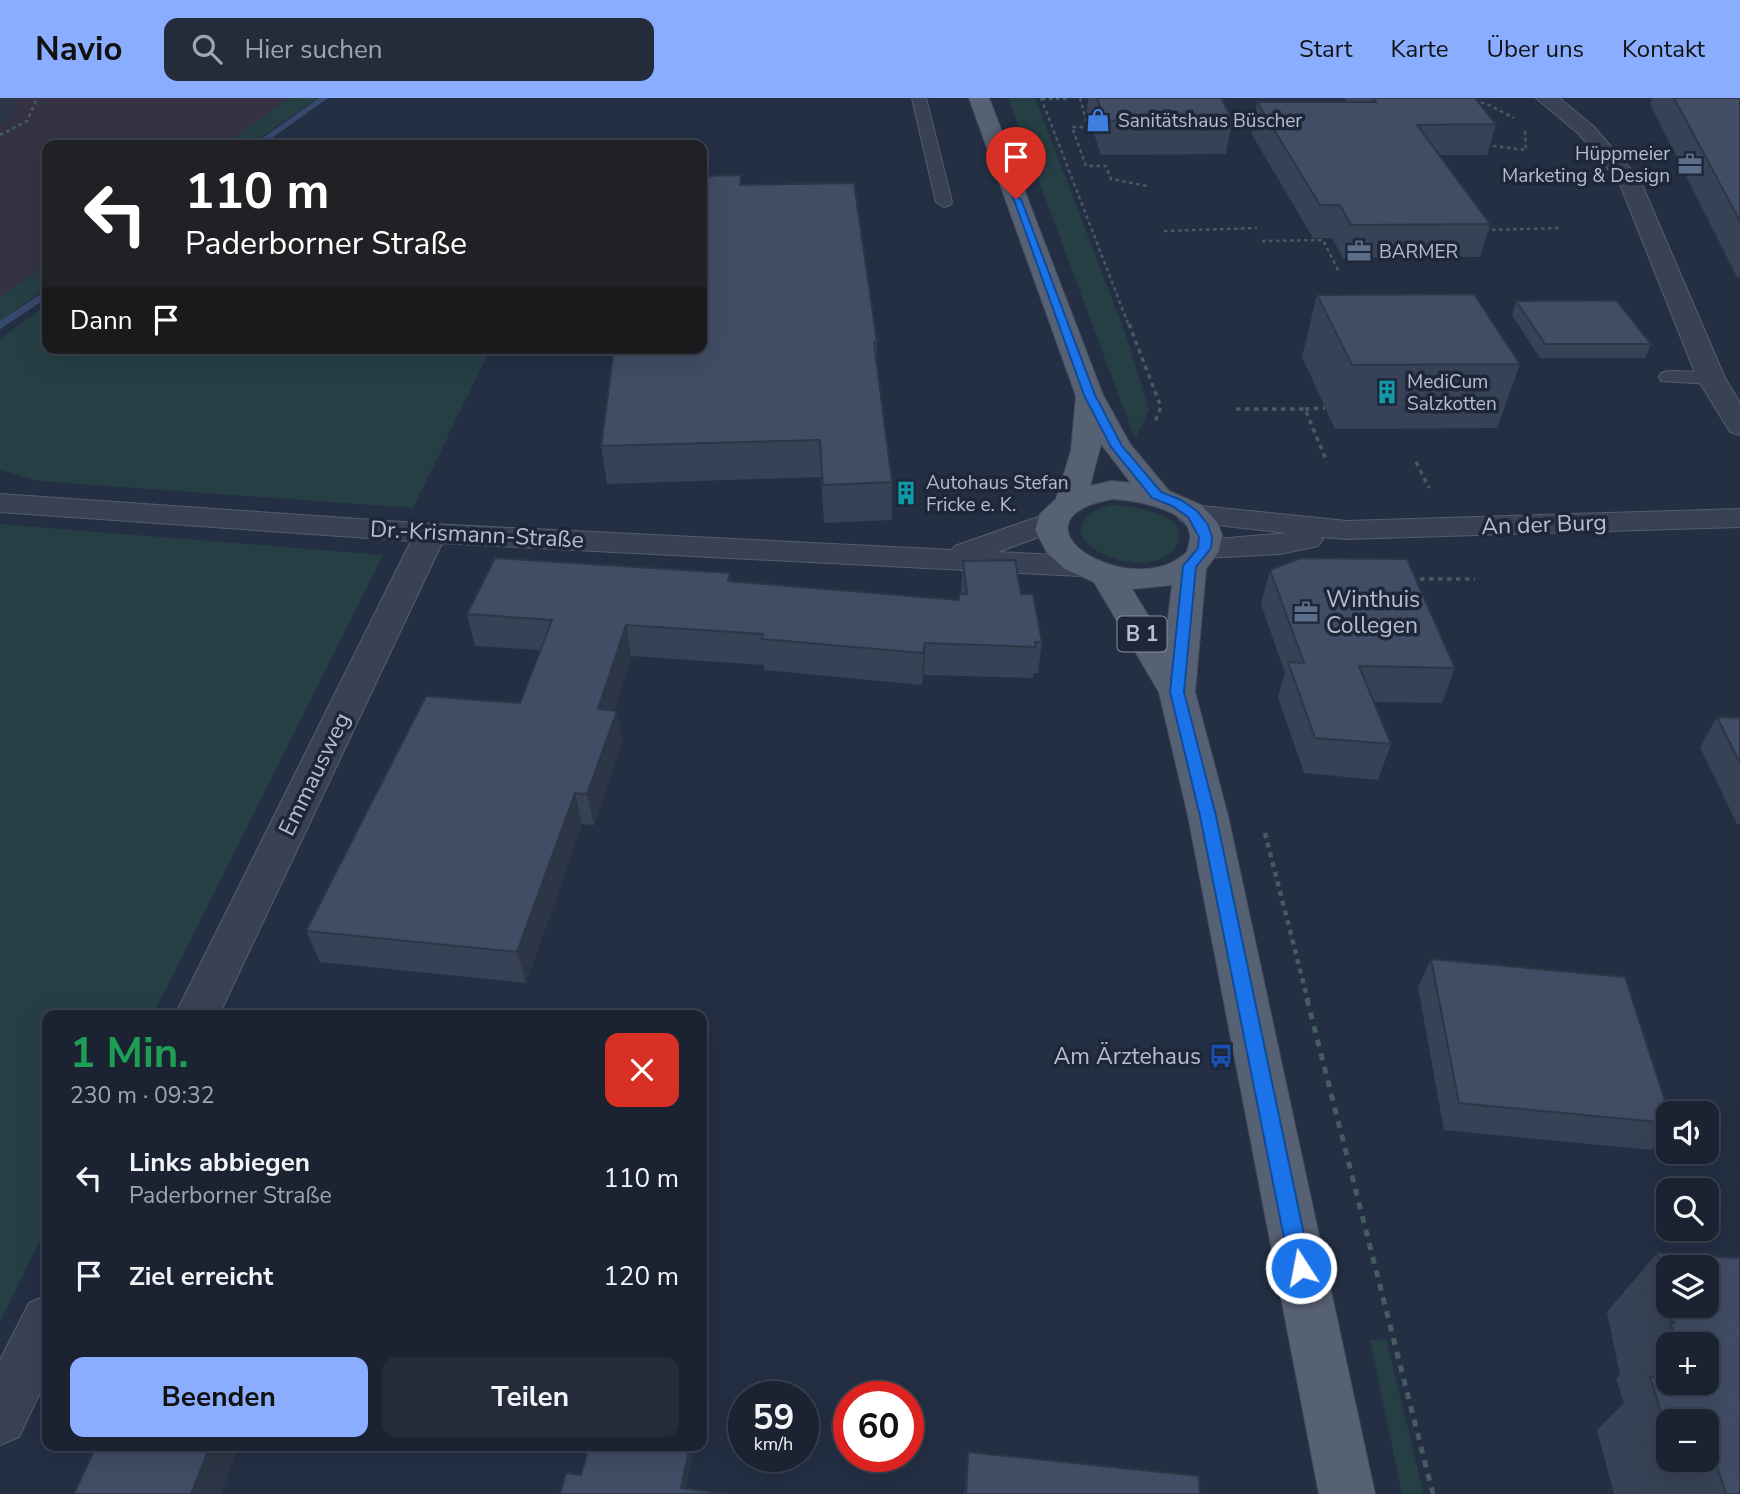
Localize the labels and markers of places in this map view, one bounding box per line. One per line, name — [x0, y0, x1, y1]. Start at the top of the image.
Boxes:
shop icon: Sanitätshaus Büscher — [1084, 106, 1112, 134]
place label: Sanitätshaus Büscher — [1118, 108, 1302, 134]
pin — [986, 127, 1046, 199]
place label: Hüppmeier Marketing & Design — [1502, 141, 1670, 189]
office icon: Hüppmeier Marketing & Design — [1676, 150, 1704, 178]
office icon: BARMER — [1345, 237, 1373, 265]
place label: BARMER — [1379, 239, 1459, 265]
place label: MediCum Salzkotten — [1407, 369, 1497, 417]
building icon: MediCum Salzkotten — [1373, 378, 1401, 406]
place label: Autohaus Stefan Fricke e. K. — [926, 470, 1069, 518]
building icon: Autohaus Stefan Fricke e. K. — [892, 479, 920, 507]
place label: Winthuis Collegen — [1326, 584, 1420, 641]
office icon: Winthuis Collegen — [1292, 598, 1320, 626]
place label: Am Ärztehaus — [1054, 1041, 1201, 1072]
bus stop icon: Am Ärztehaus — [1207, 1042, 1235, 1070]

